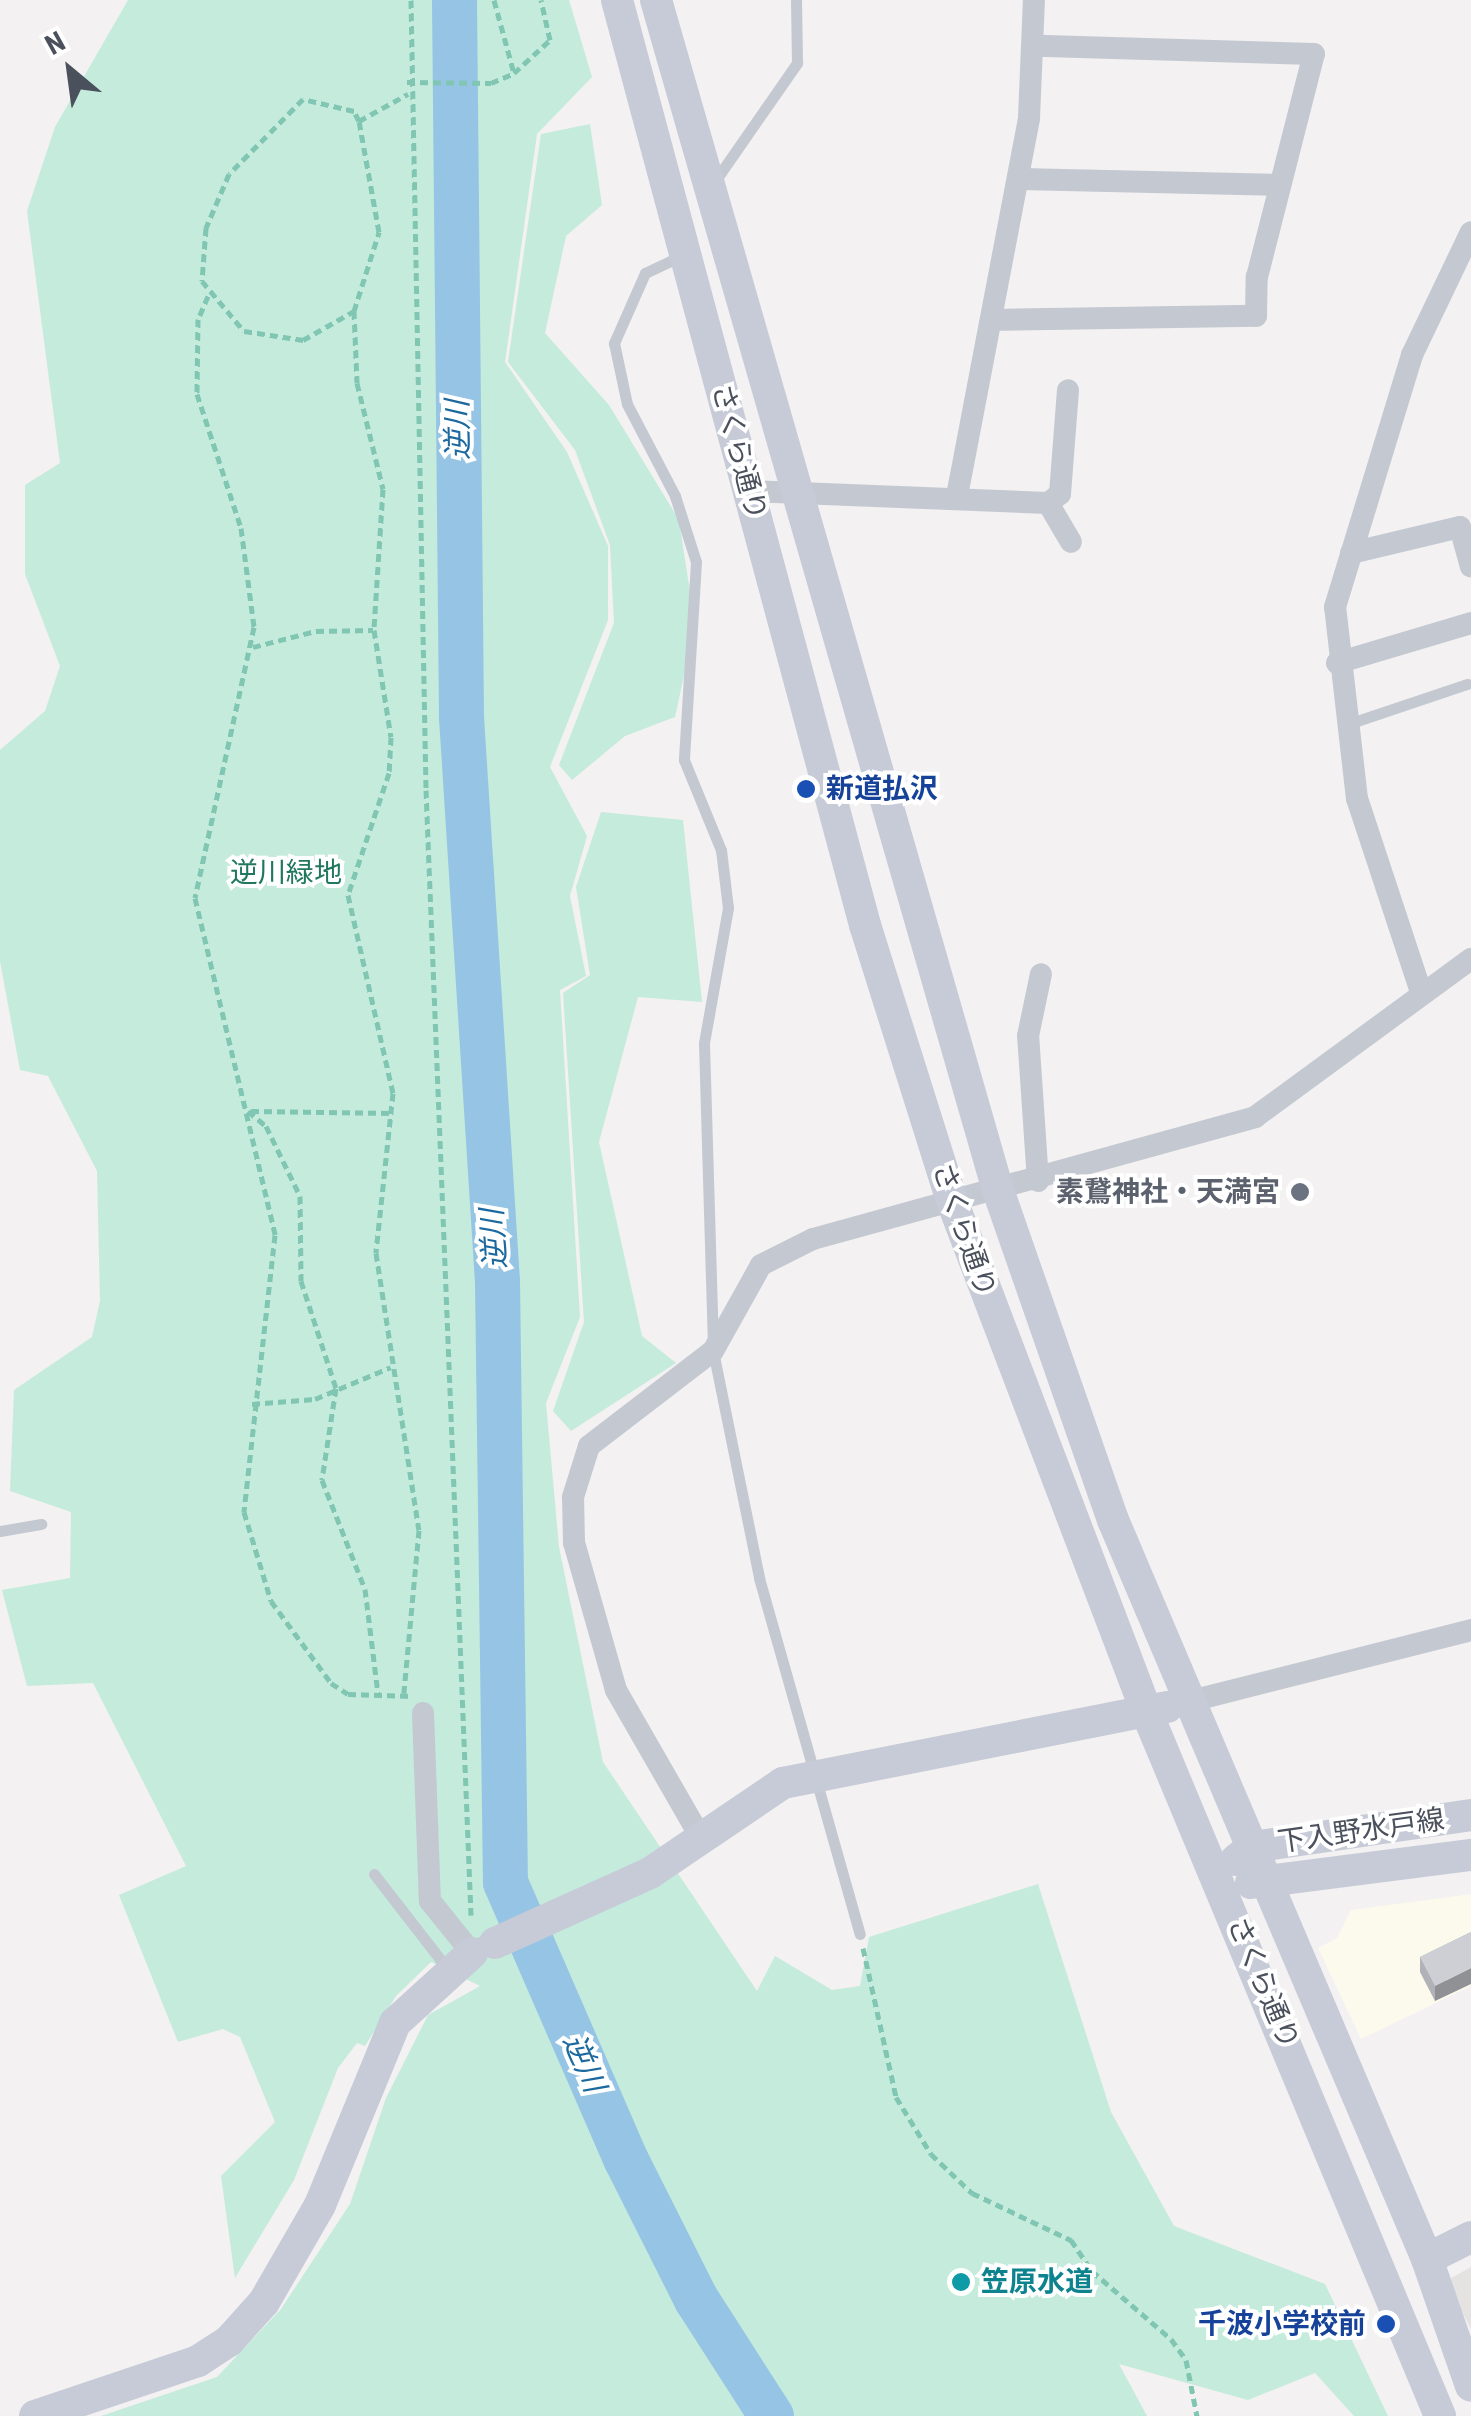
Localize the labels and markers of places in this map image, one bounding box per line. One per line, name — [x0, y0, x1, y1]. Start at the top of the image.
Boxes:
place label: 新道払沢 — [826, 772, 938, 806]
marker: 新道払沢 — [795, 778, 817, 800]
place label: 素鵞神社・天満宮 — [1056, 1175, 1280, 1209]
marker: 素鵞神社・天満宮 — [1289, 1181, 1311, 1203]
place label: 笠原水道 — [981, 2265, 1093, 2299]
marker: 笠原水道 — [950, 2271, 972, 2293]
place label: 千波小学校前 — [1198, 2307, 1366, 2341]
marker: 千波小学校前 — [1375, 2313, 1397, 2335]

